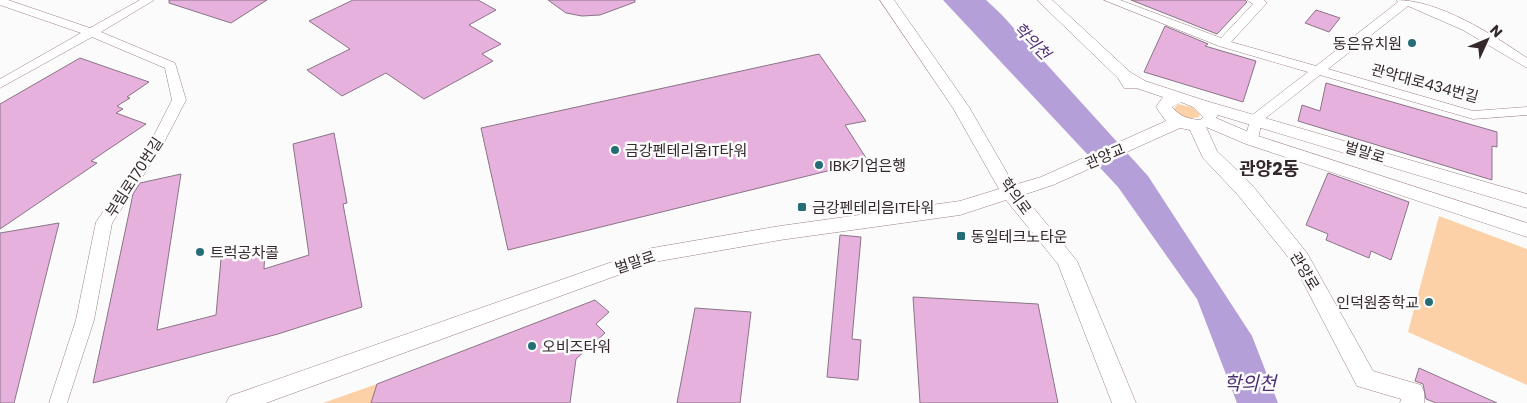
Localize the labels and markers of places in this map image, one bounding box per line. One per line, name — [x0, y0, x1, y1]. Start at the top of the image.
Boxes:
place label: 동은유치원 — [1333, 33, 1402, 54]
marker: 동은유치원 — [1406, 37, 1418, 49]
place label: 금강펜테리움IT타워 — [625, 140, 747, 161]
marker: 금강펜테리움IT타워 — [609, 144, 621, 156]
place label: IBK기업은행 — [829, 155, 906, 176]
marker: IBK기업은행 — [813, 159, 825, 171]
place label: 금강펜테리음IT타워 — [812, 197, 934, 218]
marker: 금강펜테리음IT타워 — [796, 201, 808, 213]
place label: 동일테크노타운 — [971, 226, 1068, 247]
marker: 동일테크노타운 — [955, 230, 967, 242]
place label: 트럭공차콜 — [210, 242, 279, 263]
marker: 트럭공차콜 — [194, 246, 206, 258]
place label: 인덕원중학교 — [1336, 292, 1419, 313]
marker: 인덕원중학교 — [1423, 296, 1435, 308]
place label: 오비즈타워 — [542, 336, 611, 357]
marker: 오비즈타워 — [526, 340, 538, 352]

